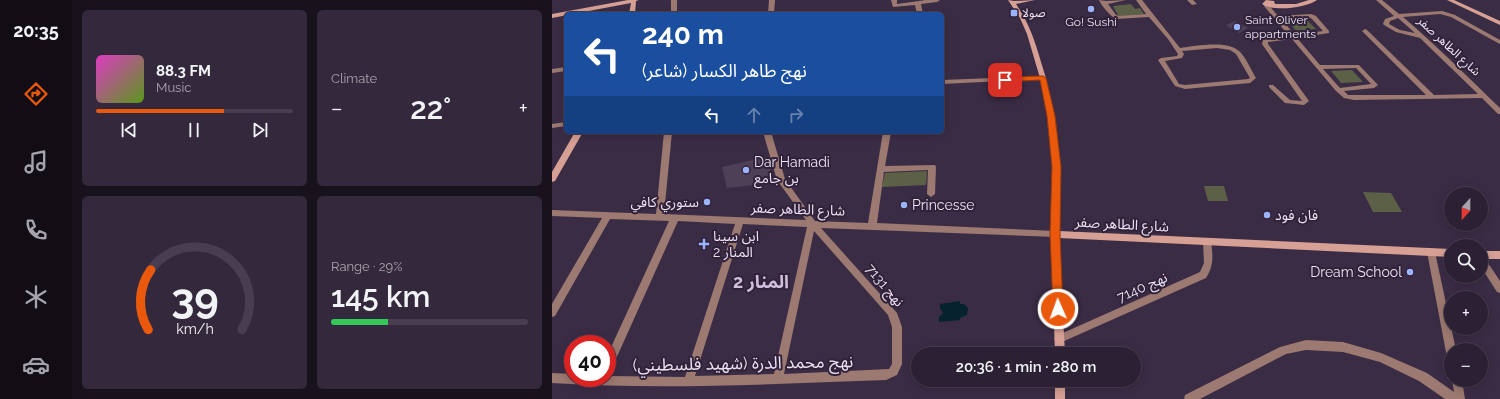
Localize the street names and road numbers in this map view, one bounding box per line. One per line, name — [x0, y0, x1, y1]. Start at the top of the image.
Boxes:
street label: شارع الطاهر صفر — [1413, 13, 1483, 80]
street label: شارع الطاهر صفر — [750, 199, 845, 222]
street label: شارع الطاهر صفر — [1073, 213, 1169, 237]
street label: نهج 7131 — [860, 261, 907, 312]
street label: نهج 7140 — [1114, 269, 1171, 308]
street label: نهج محمد الدرة (شهيد فلسطيني) — [633, 351, 853, 378]

